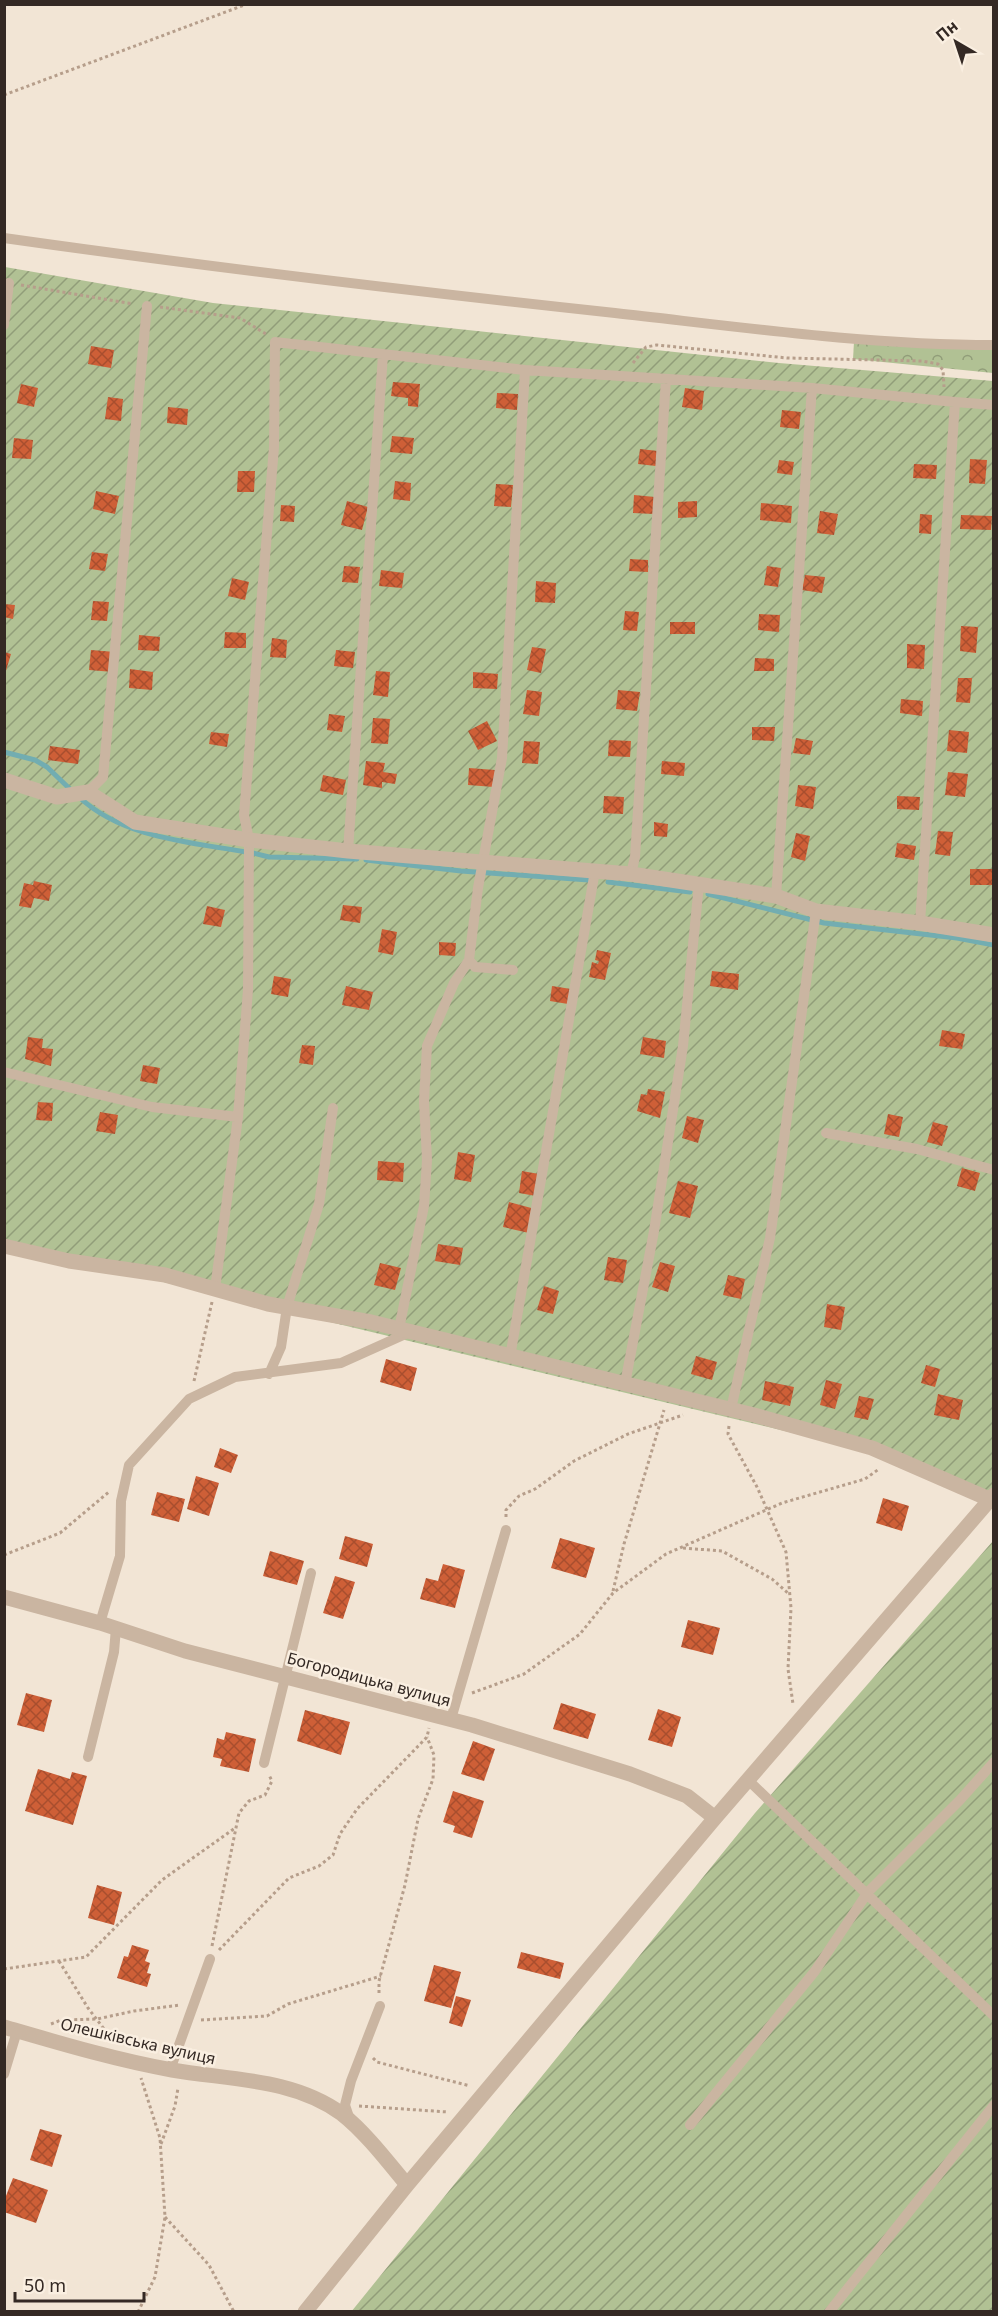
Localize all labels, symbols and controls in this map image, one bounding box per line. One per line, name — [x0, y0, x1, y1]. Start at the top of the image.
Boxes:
north arrow — [926, 12, 986, 72]
text: Пн — [931, 15, 962, 46]
street label: Богородицька вулиця — [285, 1647, 453, 1711]
street label: Олешківська вулиця — [58, 2012, 218, 2070]
scale bar — [15, 2265, 144, 2303]
text: 50 m — [24, 2273, 66, 2297]

